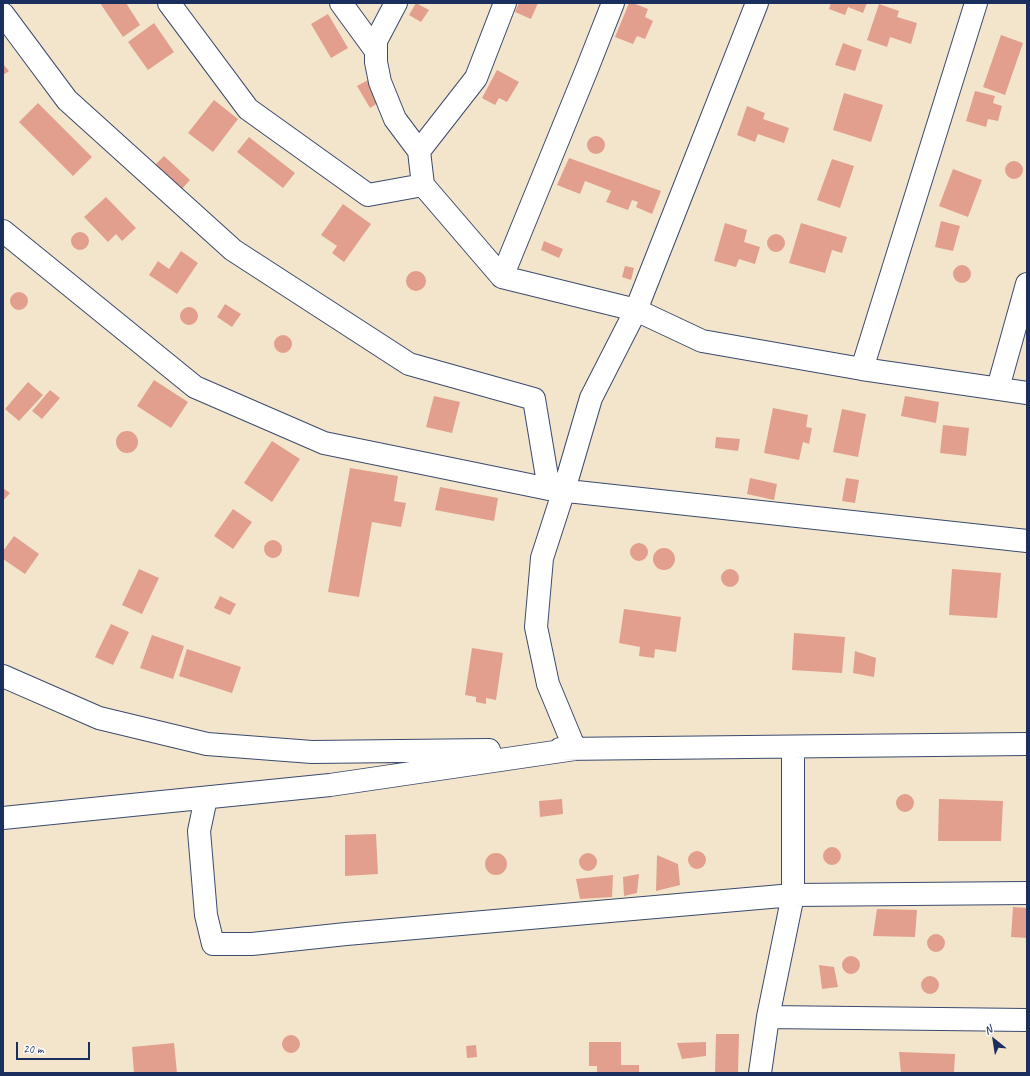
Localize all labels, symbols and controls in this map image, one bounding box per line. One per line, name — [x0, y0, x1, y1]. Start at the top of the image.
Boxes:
north arrow — [974, 1020, 1014, 1060]
text: N — [982, 1022, 994, 1037]
scale bar — [18, 1034, 92, 1060]
text: 20 m — [23, 1041, 43, 1057]

